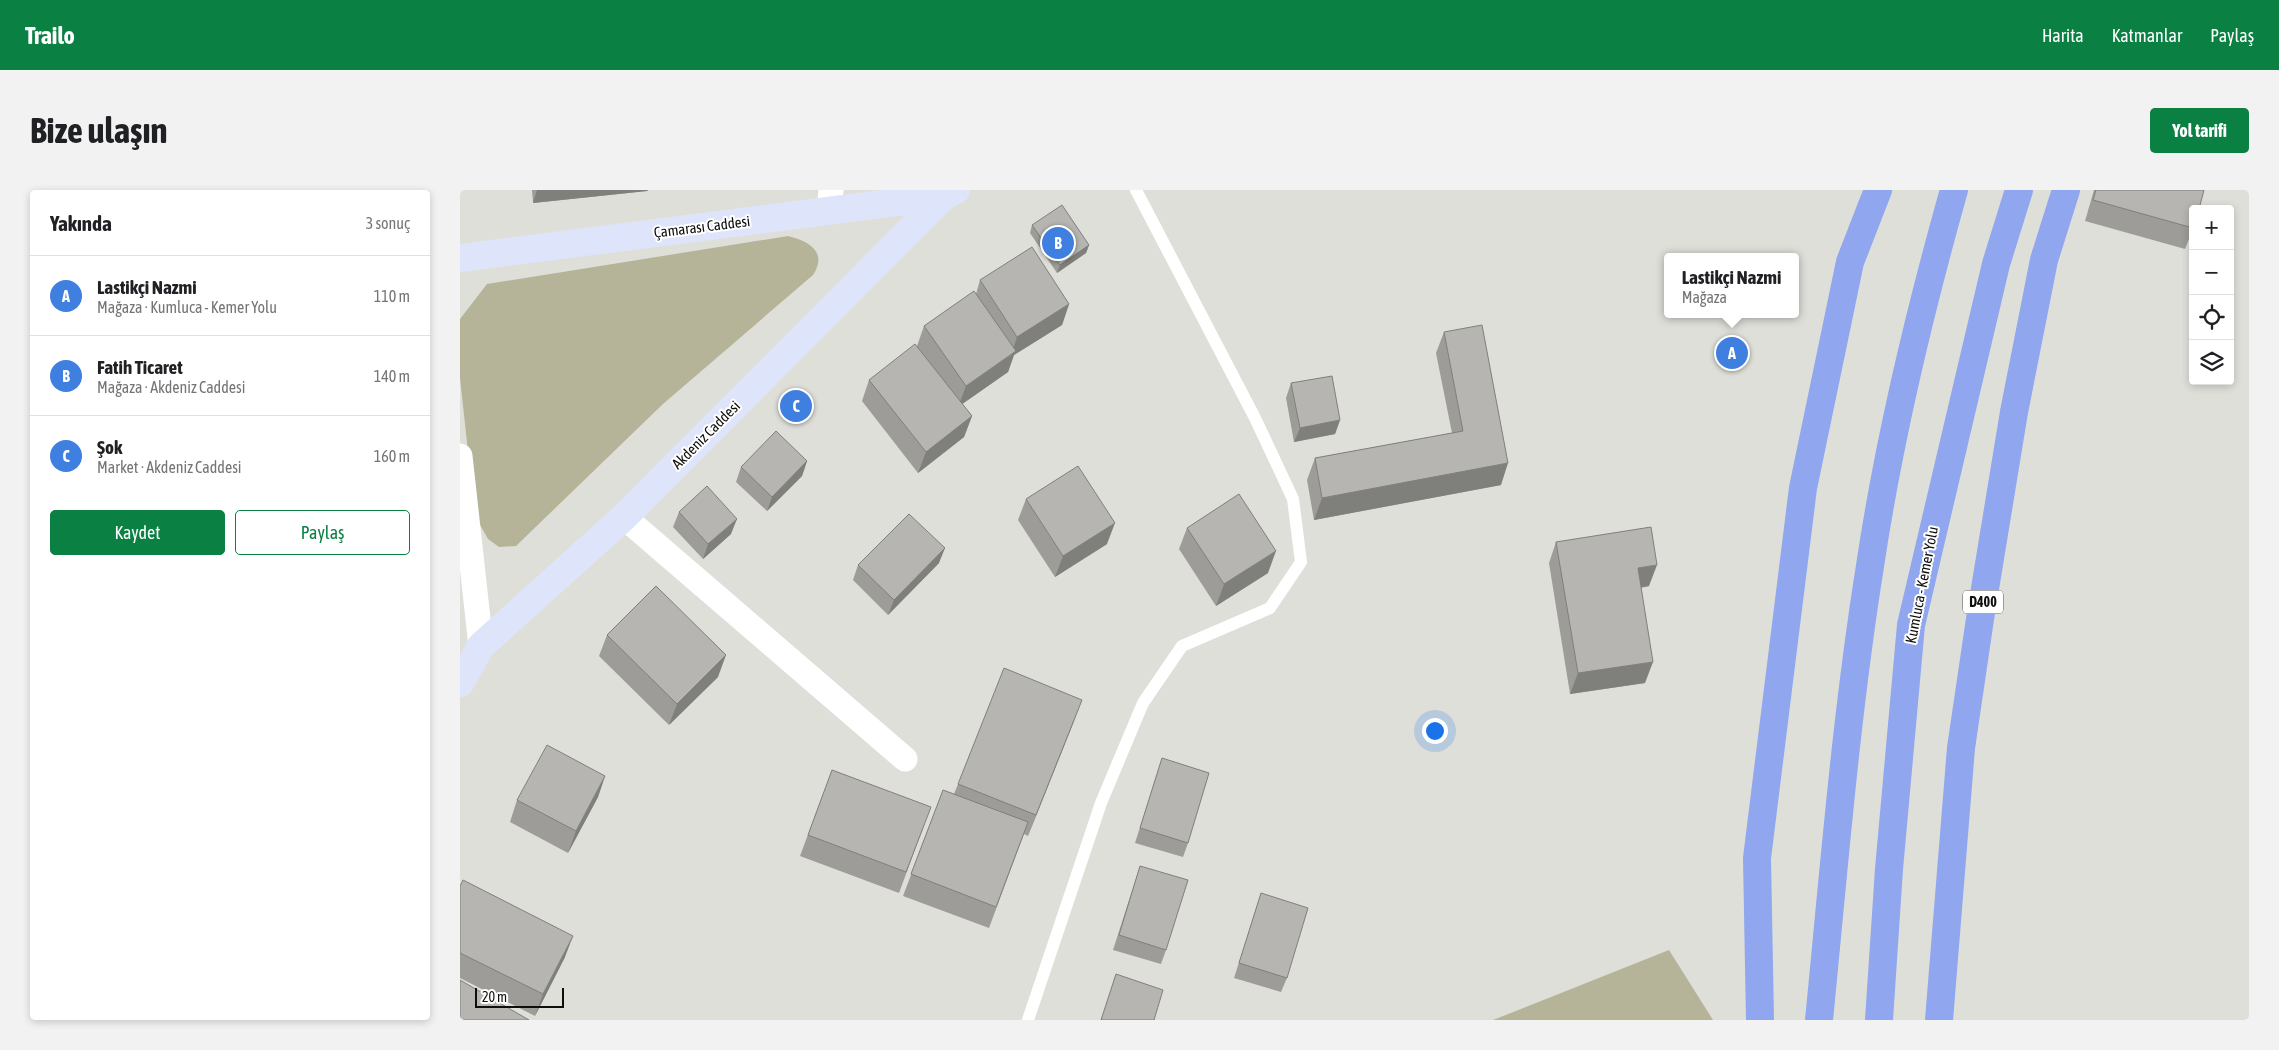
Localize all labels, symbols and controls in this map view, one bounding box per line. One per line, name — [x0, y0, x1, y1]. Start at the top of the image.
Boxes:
text: Trailo — [25, 22, 75, 49]
text: Harita — [2042, 25, 2084, 46]
text: Katmanlar — [2112, 25, 2182, 46]
text: Paylaş — [2210, 25, 2254, 46]
button: Yol tarifi — [2150, 108, 2249, 153]
text: Bize ulaşın — [30, 110, 167, 150]
map controls — [2189, 205, 2234, 385]
button: + — [2189, 205, 2234, 250]
text: Yakında — [50, 211, 112, 235]
street label: Çamarası Caddesi — [653, 212, 751, 241]
text: 3 sonuç — [366, 214, 410, 232]
pin: B — [1042, 224, 1074, 262]
button: − — [2189, 250, 2234, 295]
popup — [1664, 253, 1799, 318]
text: Lastikçi Nazmi — [1682, 266, 1781, 288]
text: Lastikçi Nazmi — [97, 276, 197, 298]
text: A — [62, 287, 70, 305]
text: 110 m — [374, 287, 410, 305]
text: Mağaza — [1682, 288, 1727, 306]
button: locate — [2189, 295, 2234, 340]
text: Mağaza · Kumluca - Kemer Yolu — [97, 298, 277, 316]
pin: A — [1716, 334, 1748, 372]
button: layers — [2189, 340, 2234, 385]
text: Fatih Ticaret — [97, 356, 183, 378]
text: B — [62, 367, 70, 385]
text: 140 m — [374, 367, 410, 385]
text: Mağaza · Akdeniz Caddesi — [97, 378, 245, 396]
pin: C — [780, 387, 812, 425]
street label: Akdeniz Caddesi — [668, 397, 743, 472]
text: Şok — [97, 436, 122, 458]
text: C — [62, 447, 70, 465]
text: 160 m — [374, 447, 410, 465]
text: Market · Akdeniz Caddesi — [97, 458, 241, 476]
button: Kaydet — [50, 510, 225, 555]
button: Paylaş — [235, 510, 410, 555]
street label: Kumluca - Kemer Yolu — [1902, 525, 1941, 645]
road number: D400 — [1963, 591, 2003, 614]
your location — [1422, 718, 1448, 744]
scale bar — [475, 985, 564, 1008]
text: 20 m — [482, 989, 507, 1005]

